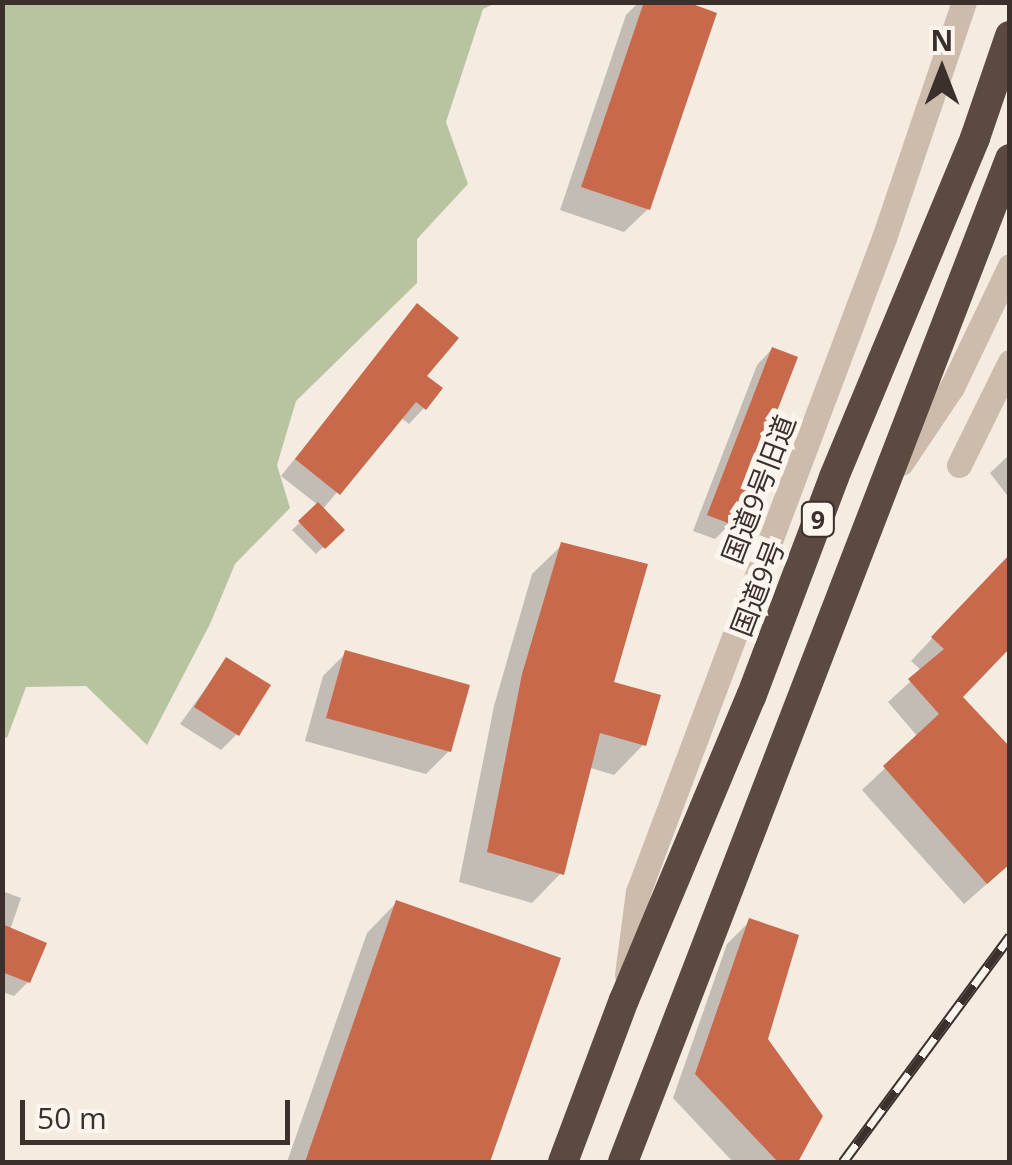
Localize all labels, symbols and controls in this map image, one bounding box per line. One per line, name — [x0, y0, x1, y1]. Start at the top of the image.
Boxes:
north arrow — [892, 20, 992, 120]
text: N — [931, 21, 953, 59]
street label: 国道9号旧道 — [714, 410, 802, 568]
road number: 9 — [800, 499, 836, 539]
street label: 国道9号 — [723, 535, 791, 641]
scale bar — [25, 1080, 295, 1142]
text: 50 m — [37, 1097, 107, 1138]

